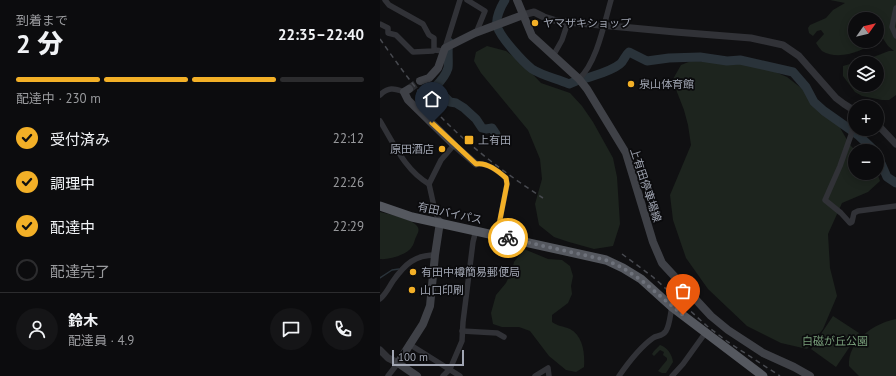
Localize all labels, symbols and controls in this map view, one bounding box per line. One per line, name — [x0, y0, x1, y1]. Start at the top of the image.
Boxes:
text: 到着まで — [16, 12, 68, 29]
north arrow — [848, 12, 884, 48]
map controls — [848, 12, 884, 180]
place label: ヤマザキショップ — [543, 16, 631, 30]
marker: ヤマザキショップ — [530, 18, 540, 28]
text: 22:35–22:40 — [278, 25, 364, 44]
text: 2 分 — [16, 27, 63, 60]
button: layers — [848, 56, 884, 92]
place label: 泉山体育館 — [639, 77, 694, 91]
marker: 泉山体育館 — [626, 79, 636, 89]
pin — [415, 82, 449, 123]
icon: home — [421, 88, 443, 110]
text: 配達中 · 230 m — [16, 90, 101, 107]
button: + — [848, 100, 884, 136]
icon: check — [16, 127, 38, 149]
text: 受付済み — [50, 130, 110, 149]
text: 22:12 — [333, 130, 364, 147]
place label: 上有田 — [478, 133, 511, 147]
marker: 上有田 — [463, 134, 475, 146]
place label: 原田酒店 — [390, 142, 434, 156]
marker: 原田酒店 — [437, 144, 447, 154]
button: − — [848, 144, 884, 180]
street label: 上有田停車場線 — [627, 146, 665, 224]
icon: check — [16, 171, 38, 193]
text: 調理中 — [50, 174, 95, 193]
text: 22:26 — [333, 174, 364, 191]
street label: 有田バイパス — [416, 199, 484, 227]
icon: check — [16, 215, 38, 237]
text: 配達中 — [50, 218, 95, 237]
text: 22:29 — [333, 218, 364, 235]
courier — [488, 218, 528, 258]
icon: bike — [497, 227, 519, 249]
text: 配達完了 — [50, 262, 110, 281]
place label: 有田中樽簡易郵便局 — [421, 265, 520, 279]
marker: 有田中樽簡易郵便局 — [408, 267, 418, 277]
pin — [666, 274, 700, 315]
icon: bag — [672, 280, 694, 302]
place label: 山口印刷 — [420, 283, 464, 297]
marker: 山口印刷 — [407, 285, 417, 295]
button: person — [16, 308, 58, 350]
button: chat — [270, 308, 312, 350]
button: phone — [322, 308, 364, 350]
text: 鈴木 — [68, 311, 98, 330]
text: 配達員 · 4.9 — [68, 332, 134, 349]
park label: 白磁が丘公園 — [802, 334, 868, 348]
scale bar — [392, 348, 464, 367]
text: 100 m — [398, 350, 428, 364]

